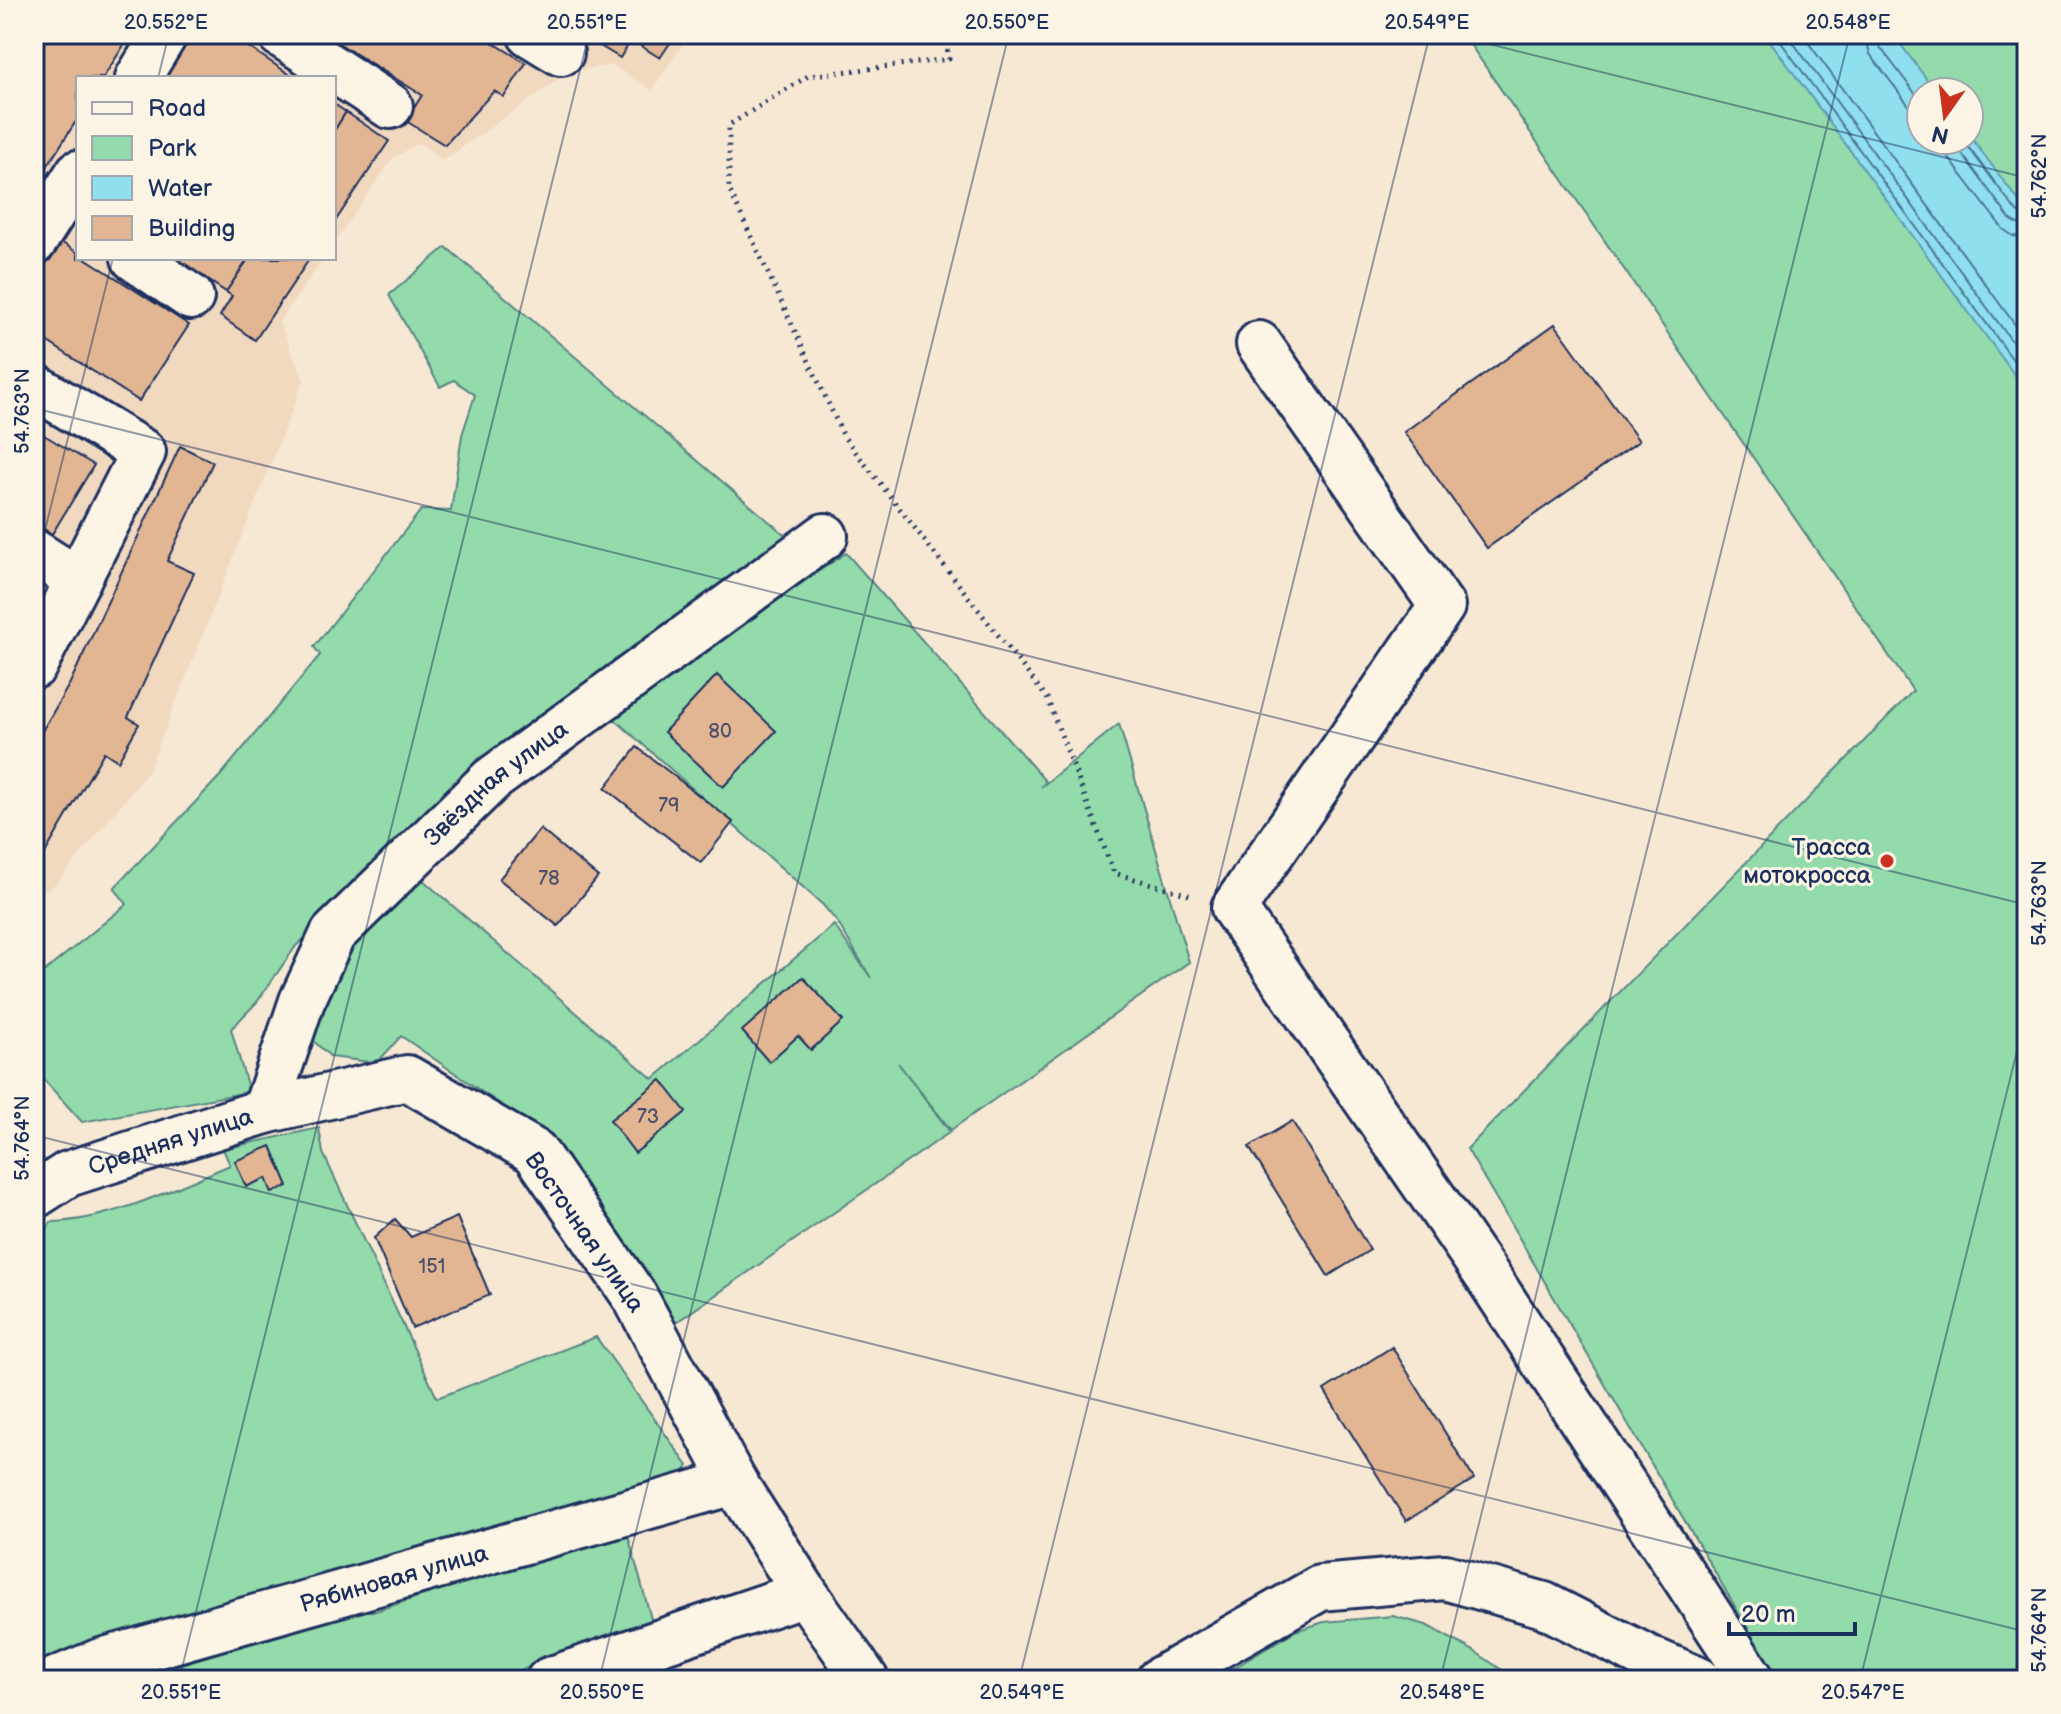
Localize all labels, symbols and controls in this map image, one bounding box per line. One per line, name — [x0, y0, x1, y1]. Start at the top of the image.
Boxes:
text: 20.552°E — [124, 11, 208, 35]
text: 20.551°E — [547, 11, 627, 35]
text: 20.550°E — [965, 11, 1049, 35]
text: 20.549°E — [1384, 11, 1470, 35]
text: 20.548°E — [1805, 11, 1891, 35]
legend — [76, 76, 336, 260]
north arrow — [1905, 76, 1985, 156]
text: Road — [148, 94, 206, 123]
text: N — [1929, 119, 1952, 149]
text: 54.762°N — [2028, 133, 2052, 219]
text: Park — [148, 134, 196, 163]
text: Water — [148, 174, 212, 203]
text: Building — [148, 214, 235, 243]
text: 54.763°N — [11, 368, 35, 454]
street label: Звёздная улица — [418, 715, 574, 853]
house number: 80 — [708, 720, 732, 744]
house number: 79 — [658, 794, 680, 818]
place label: Трасса мотокросса — [1743, 833, 1871, 890]
marker: Трасса мотокросса — [1878, 852, 1896, 870]
text: 54.763°N — [2028, 860, 2052, 946]
house number: 78 — [538, 867, 560, 891]
text: 54.764°N — [11, 1095, 35, 1181]
street label: Средняя улица — [85, 1102, 256, 1182]
house number: 73 — [637, 1105, 659, 1129]
street label: Восточная улица — [518, 1146, 651, 1318]
house number: 151 — [419, 1255, 445, 1279]
street label: Рябиновая улица — [297, 1538, 491, 1619]
scale bar — [1729, 1586, 1855, 1636]
text: 54.764°N — [2028, 1587, 2052, 1673]
text: 20 m — [1741, 1600, 1796, 1629]
text: 20.551°E — [141, 1681, 221, 1705]
text: 20.550°E — [560, 1681, 644, 1705]
text: 20.549°E — [979, 1681, 1065, 1705]
text: 20.548°E — [1399, 1681, 1485, 1705]
text: 20.547°E — [1821, 1681, 1905, 1705]

